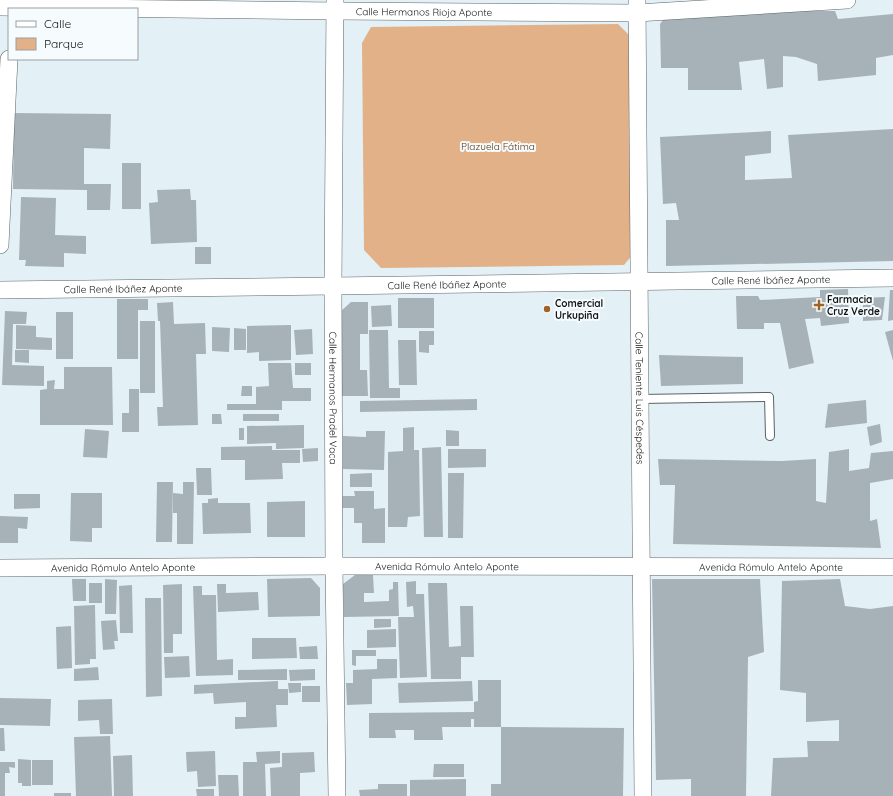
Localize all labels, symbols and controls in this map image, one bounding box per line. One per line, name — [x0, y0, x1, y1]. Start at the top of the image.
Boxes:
street label: Calle Hermanos Rioja Aponte — [356, 5, 493, 19]
legend — [8, 8, 138, 60]
text: Calle — [44, 16, 72, 31]
text: Parque — [44, 36, 84, 51]
park label: Plazuela Fátima — [461, 140, 535, 153]
street label: Calle René Ibáñez Aponte — [711, 273, 831, 288]
street label: Calle René Ibáñez Aponte — [387, 278, 507, 292]
street label: Calle René Ibáñez Aponte — [63, 282, 183, 296]
place label: Farmacia Cruz Verde — [827, 293, 880, 318]
place label: Comercial Urkupiña — [555, 297, 603, 322]
marker: Farmacia Cruz Verde — [814, 300, 824, 310]
marker: Comercial Urkupiña — [542, 304, 552, 314]
street label: Calle Hermanos Pradel Vaca — [326, 331, 340, 465]
street label: Calle Teniente Luis Céspedes — [632, 332, 647, 465]
street label: Avenida Rómulo Antelo Aponte — [375, 560, 519, 573]
street label: Avenida Rómulo Antelo Aponte — [51, 561, 195, 575]
street label: Avenida Rómulo Antelo Aponte — [699, 561, 843, 574]

